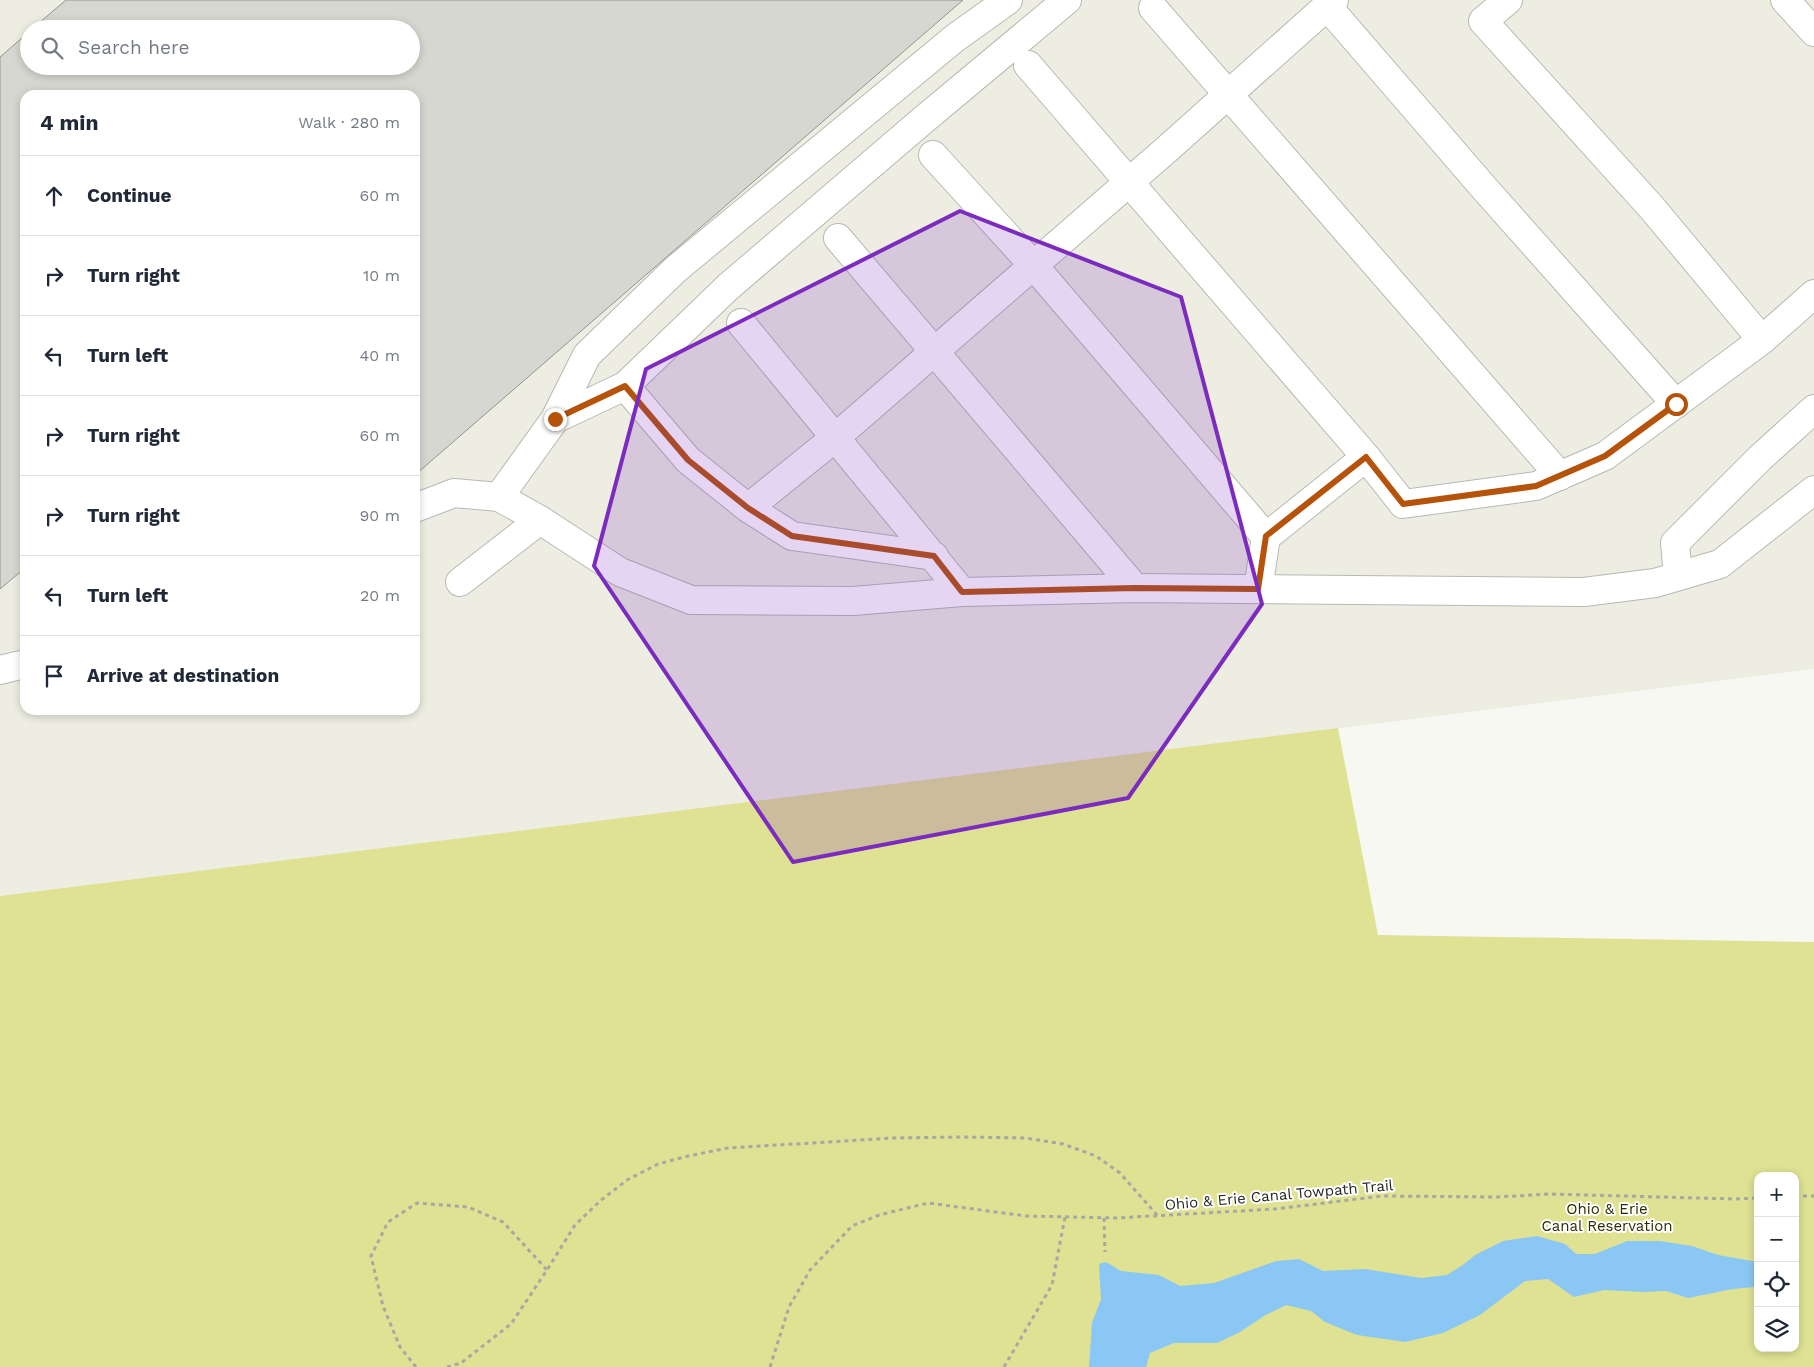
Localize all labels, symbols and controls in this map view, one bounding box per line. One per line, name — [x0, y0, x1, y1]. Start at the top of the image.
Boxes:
search box — [20, 20, 420, 75]
icon: search — [38, 34, 66, 62]
text: Search here — [78, 36, 189, 59]
text: 4 min — [40, 110, 98, 135]
text: Walk · 280 m — [298, 113, 400, 132]
icon: ahead — [40, 182, 68, 210]
text: Continue — [87, 184, 171, 207]
text: 60 m — [360, 186, 400, 205]
icon: right — [40, 262, 68, 290]
text: Turn right — [87, 264, 180, 287]
text: 10 m — [363, 266, 400, 285]
icon: left — [40, 342, 68, 370]
text: Turn left — [87, 344, 168, 367]
text: 40 m — [360, 346, 400, 365]
route start — [1665, 393, 1688, 416]
route end — [544, 408, 567, 431]
icon: right — [40, 422, 68, 450]
text: Turn right — [87, 424, 180, 447]
text: 60 m — [360, 426, 400, 445]
icon: right — [40, 502, 68, 530]
text: Turn right — [87, 504, 180, 527]
text: 90 m — [359, 506, 400, 525]
icon: left — [40, 582, 68, 610]
text: Turn left — [87, 584, 168, 607]
text: 20 m — [360, 586, 400, 605]
icon: arrive — [40, 662, 68, 690]
text: Arrive at destination — [87, 664, 279, 687]
map controls — [1754, 1172, 1799, 1352]
button: + — [1754, 1172, 1799, 1217]
street label: Ohio & Erie Canal Towpath Trail — [1164, 1176, 1394, 1214]
park label: Ohio & Erie Canal Reservation — [1541, 1200, 1673, 1235]
button: − — [1754, 1217, 1799, 1262]
button: locate — [1754, 1262, 1799, 1307]
button: layers — [1754, 1307, 1799, 1352]

